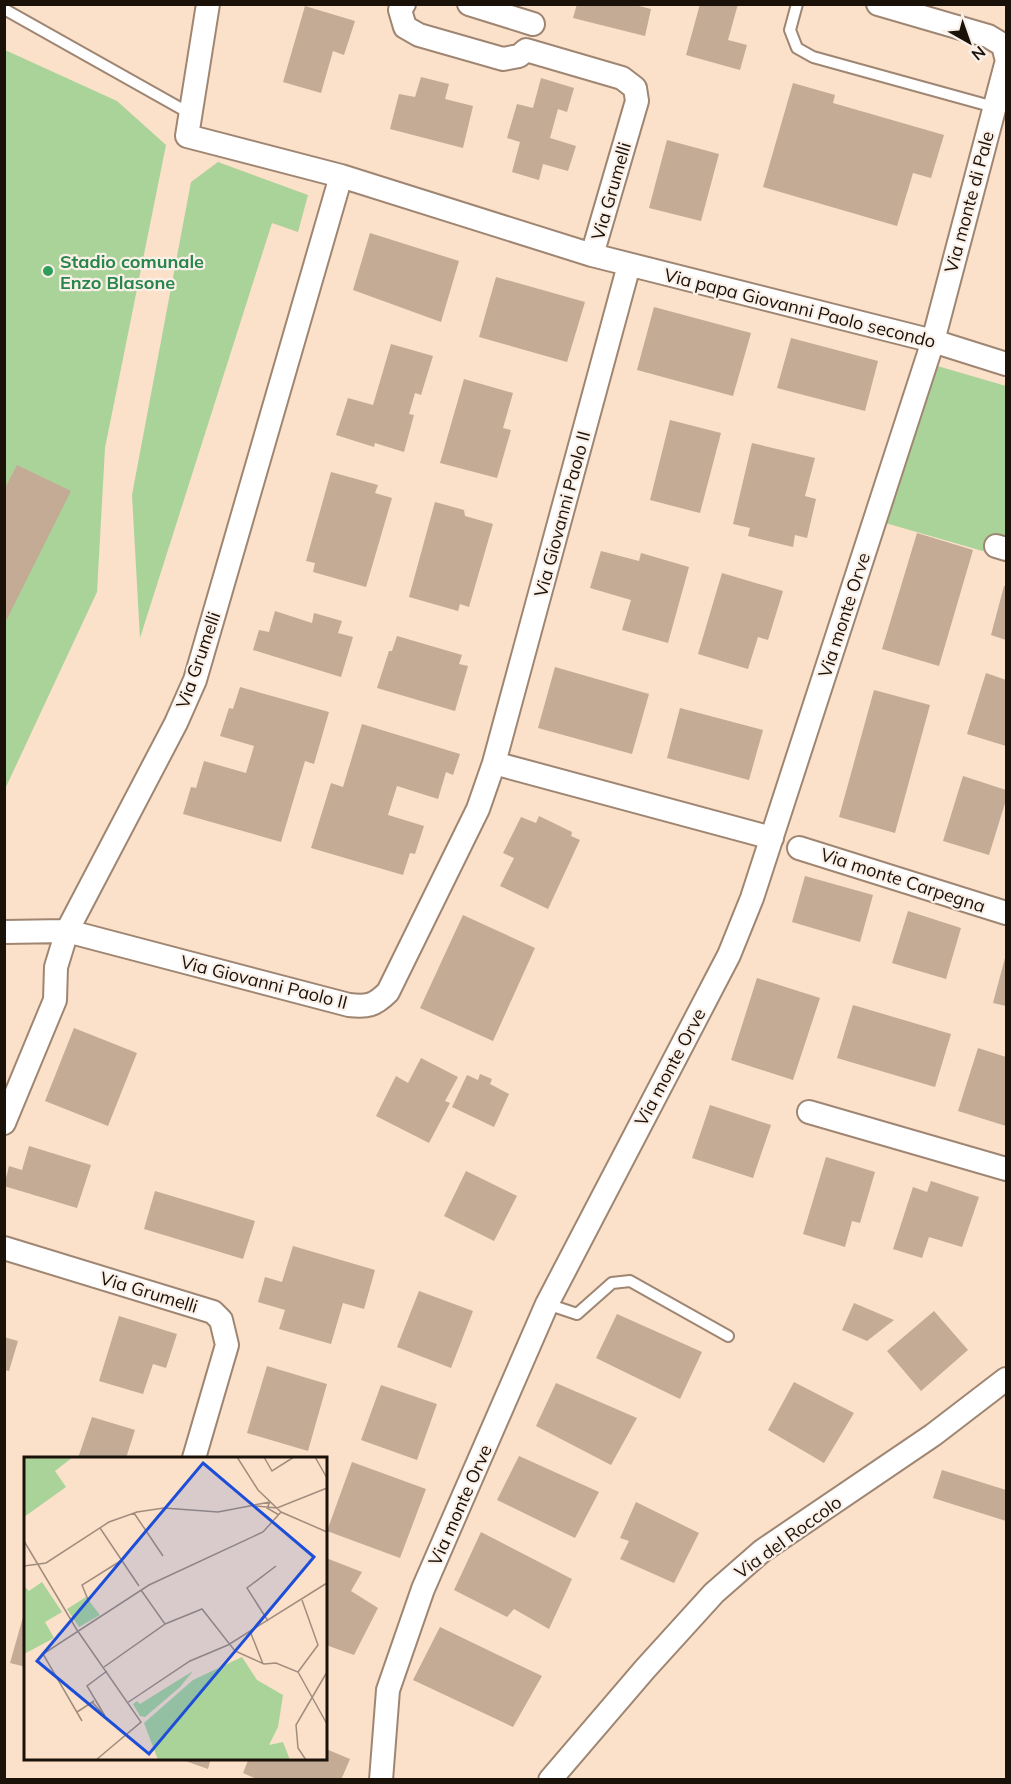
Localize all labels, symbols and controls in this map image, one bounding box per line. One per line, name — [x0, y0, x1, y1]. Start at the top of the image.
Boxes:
north arrow — [939, 12, 999, 72]
text: N — [968, 42, 990, 65]
street label: Via monte di Pale — [939, 129, 999, 275]
street label: Via Grumelli — [586, 139, 636, 243]
place label: Stadio comunale Enzo Blasone — [60, 250, 204, 294]
street label: Via papa Giovanni Paolo secondo — [662, 263, 938, 353]
marker: Stadio comunale Enzo Blasone — [41, 264, 55, 278]
street label: Via Giovanni Paolo II — [529, 428, 595, 600]
street label: Via monte Orve — [813, 550, 875, 680]
street label: Via Grumelli — [171, 609, 225, 711]
street label: Via monte Carpegna — [818, 843, 988, 917]
street label: Via Giovanni Paolo II — [178, 950, 350, 1014]
street label: Via monte Orve — [629, 1004, 711, 1130]
street label: Via Grumelli — [97, 1266, 201, 1318]
street label: Via monte Orve — [423, 1441, 497, 1569]
inset map — [24, 1457, 327, 1760]
street label: Via del Roccolo — [730, 1490, 846, 1584]

